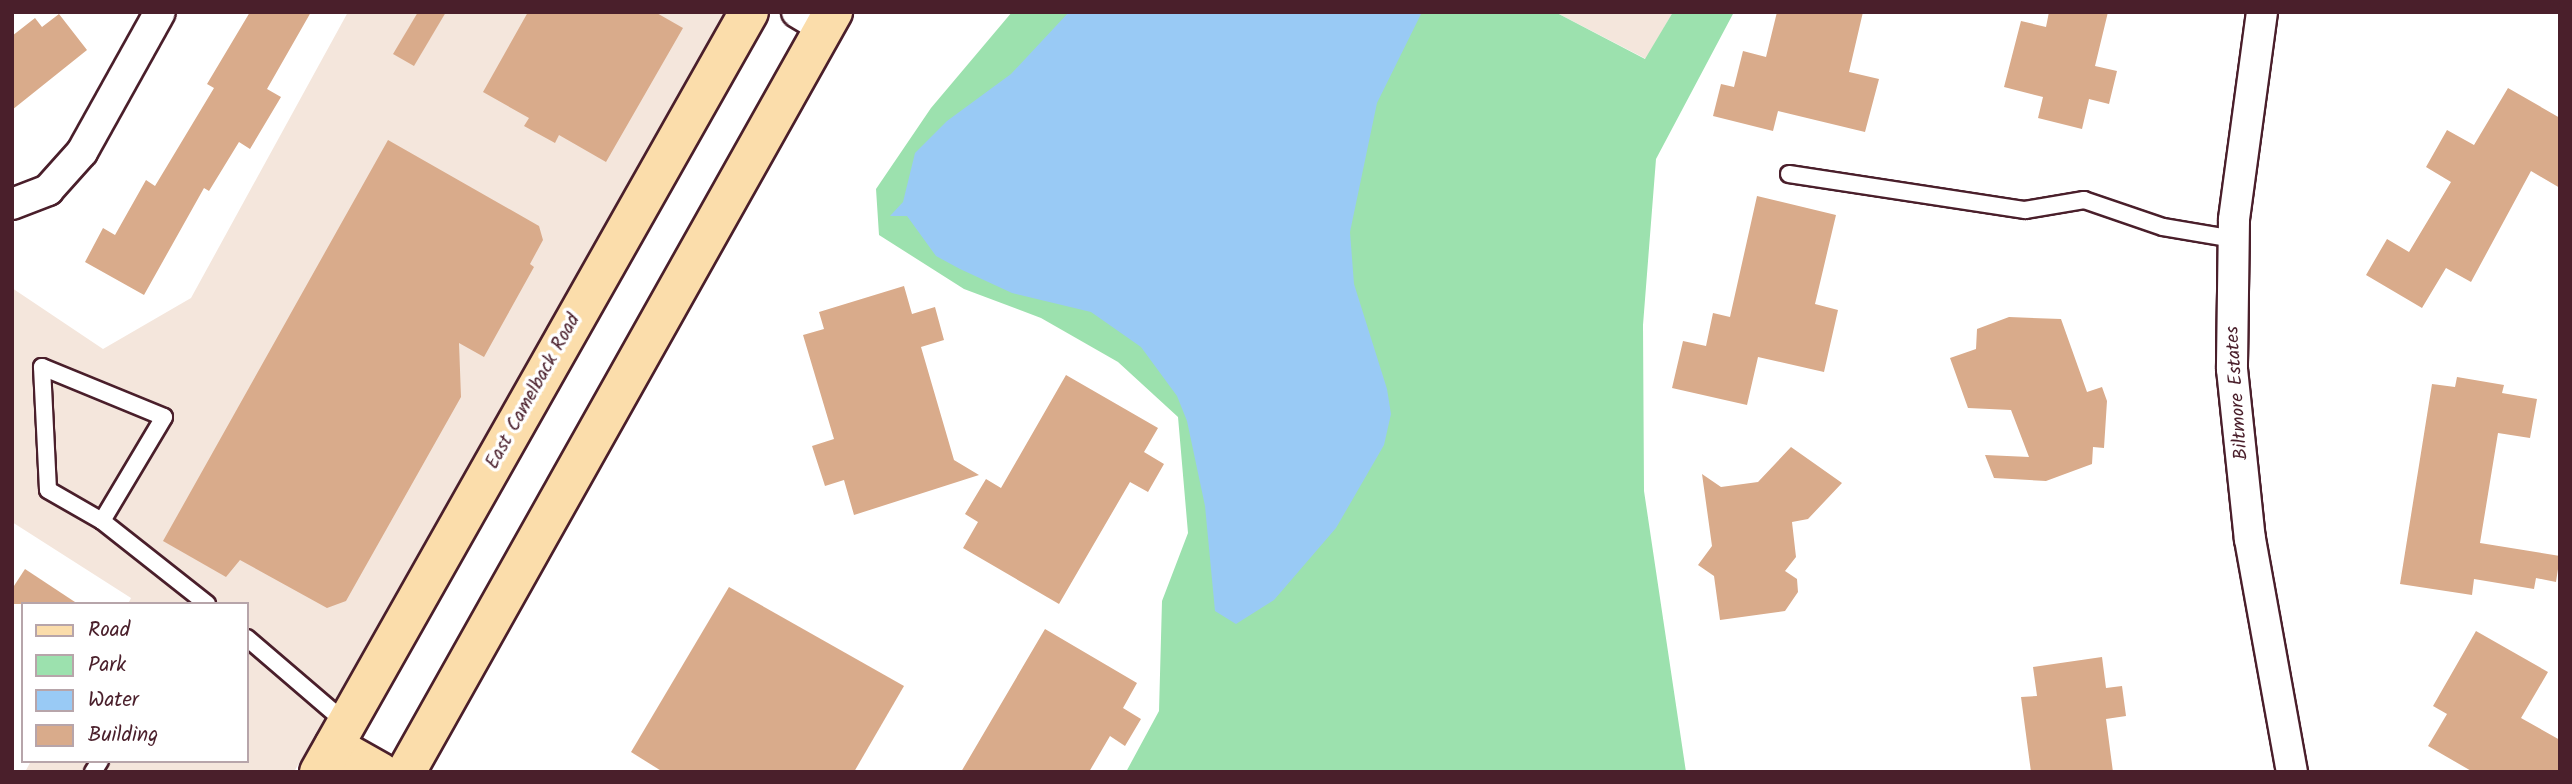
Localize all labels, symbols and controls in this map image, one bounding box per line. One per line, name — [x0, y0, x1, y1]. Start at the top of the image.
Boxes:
street label: East Camelback Road — [482, 311, 586, 473]
street label: Biltmore Estates — [2222, 325, 2254, 461]
legend — [21, 602, 248, 763]
text: Road — [88, 614, 130, 647]
text: Park — [88, 649, 126, 682]
text: Water — [88, 684, 139, 717]
text: Building — [88, 719, 158, 752]

